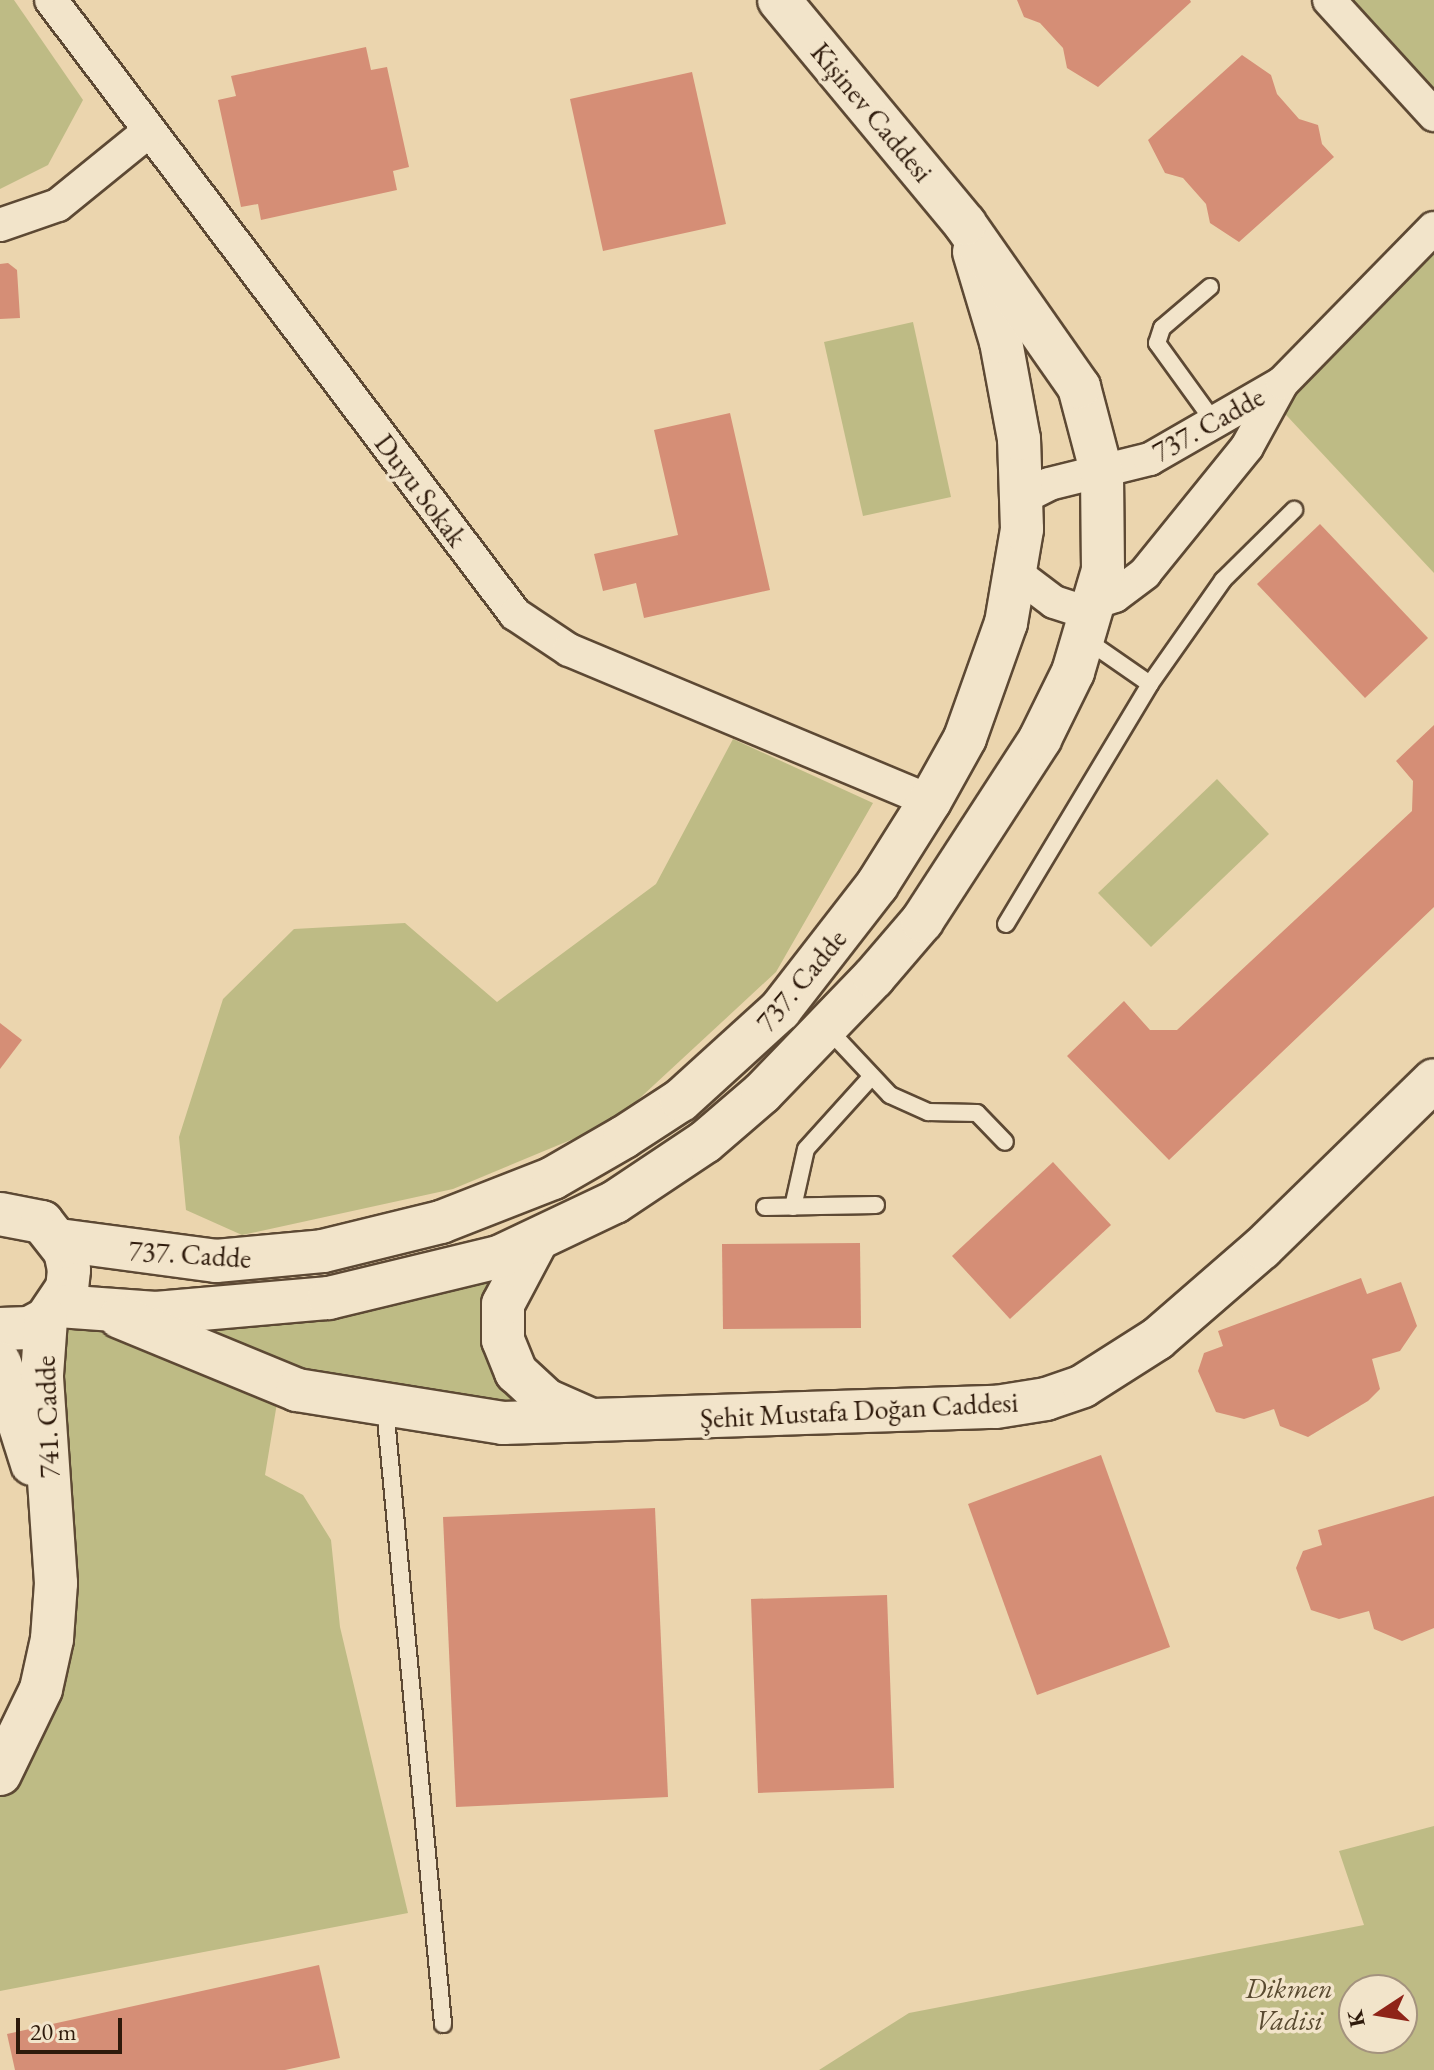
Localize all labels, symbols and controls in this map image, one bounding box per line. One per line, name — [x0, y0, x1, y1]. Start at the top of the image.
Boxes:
street label: Kişinev Caddesi — [804, 35, 940, 189]
street label: 737. Cadde — [1146, 380, 1270, 468]
street label: Duyu Sokak — [368, 427, 474, 553]
street label: 737. Cadde — [749, 922, 853, 1038]
street label: 737. Cadde — [128, 1233, 252, 1275]
street label: 741. Cadde — [28, 1355, 66, 1479]
street label: Şehit Mustafa Doğan Caddesi — [699, 1385, 1019, 1435]
park label: Dikmen Vadisi — [1245, 1971, 1333, 2037]
north arrow — [1338, 1974, 1418, 2054]
scale bar — [20, 2002, 126, 2052]
text: K — [1340, 2007, 1372, 2030]
text: 20 m — [30, 2016, 77, 2047]

